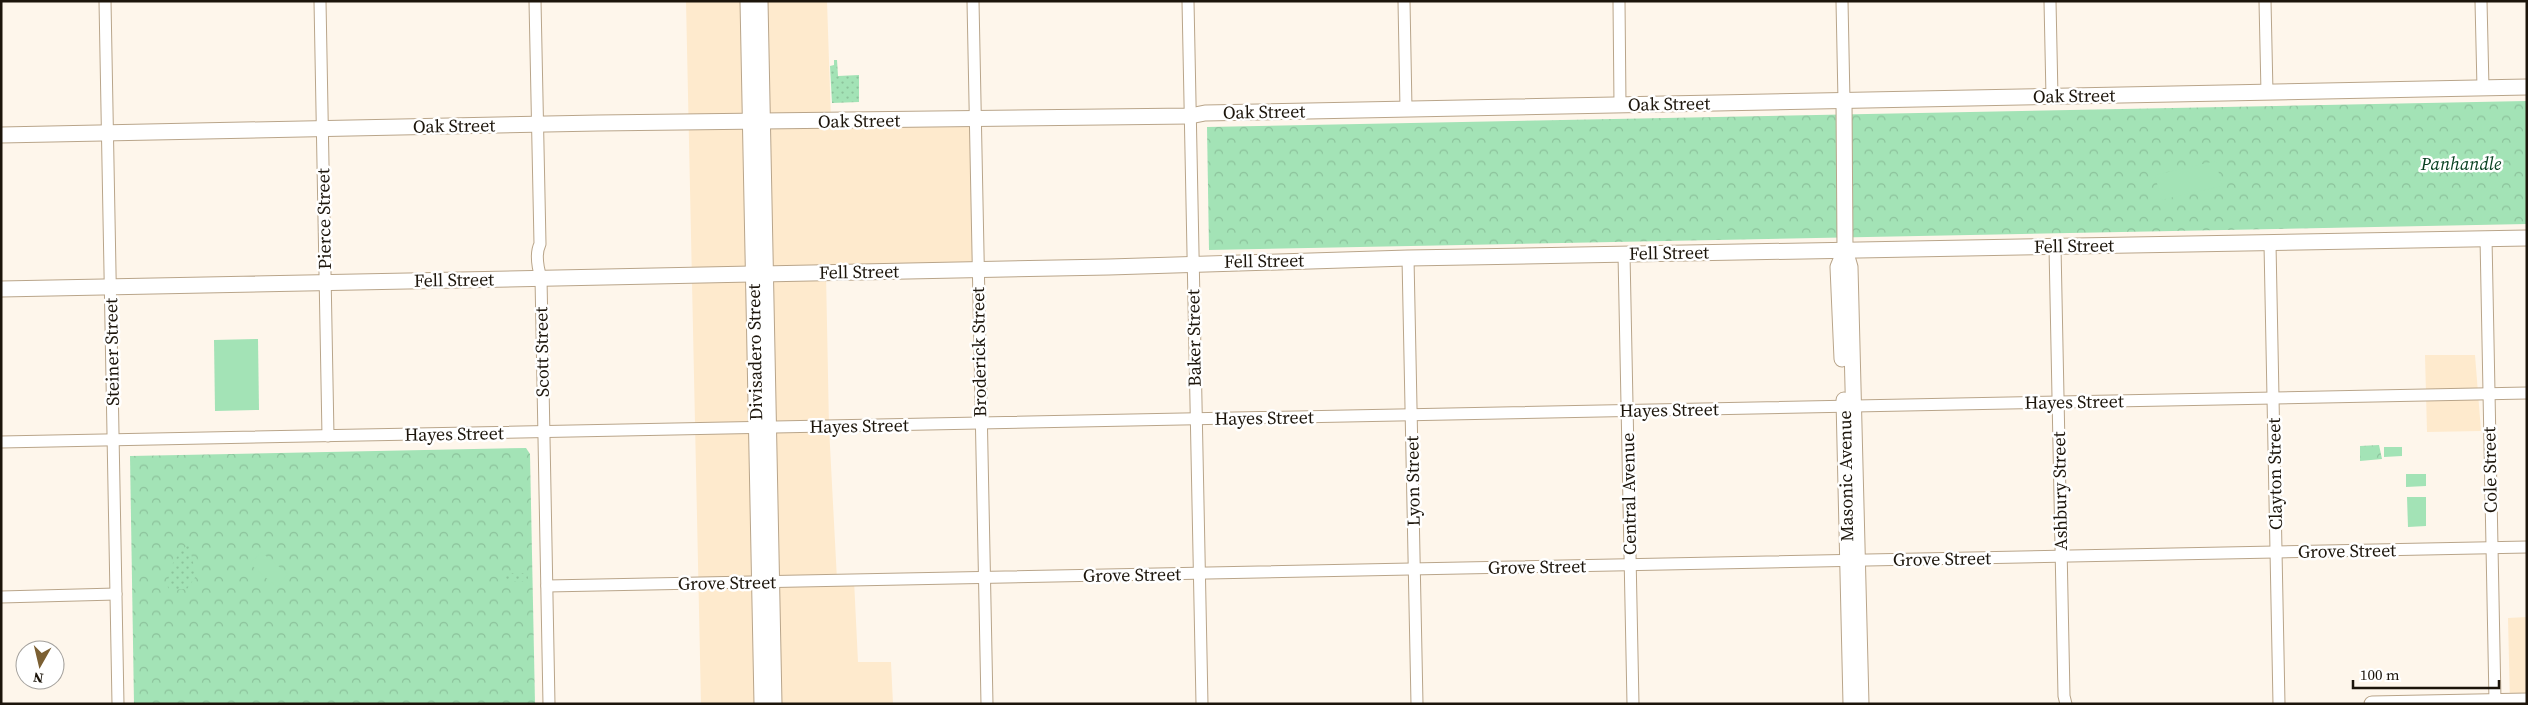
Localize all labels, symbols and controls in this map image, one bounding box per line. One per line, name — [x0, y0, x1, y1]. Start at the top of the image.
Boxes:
street label: Oak Street — [2033, 82, 2116, 109]
street label: Oak Street — [1628, 90, 1711, 117]
street label: Oak Street — [1223, 98, 1306, 125]
street label: Oak Street — [818, 107, 901, 134]
street label: Oak Street — [413, 112, 496, 139]
park label: Panhandle — [2420, 151, 2502, 176]
street label: Pierce Street — [310, 168, 337, 270]
street label: Fell Street — [2034, 232, 2114, 259]
street label: Fell Street — [1629, 239, 1709, 266]
street label: Fell Street — [1224, 247, 1304, 274]
street label: Fell Street — [819, 258, 899, 285]
street label: Fell Street — [414, 266, 494, 293]
street label: Divisadero Street — [741, 283, 768, 421]
street label: Broderick Street — [965, 287, 992, 417]
street label: Baker Street — [1180, 289, 1207, 387]
street label: Steiner Street — [98, 298, 125, 406]
street label: Scott Street — [528, 307, 555, 397]
street label: Hayes Street — [2024, 388, 2124, 415]
street label: Hayes Street — [1619, 396, 1719, 423]
street label: Hayes Street — [1214, 404, 1314, 431]
street label: Masonic Avenue — [1832, 410, 1859, 542]
street label: Hayes Street — [809, 412, 909, 439]
street label: Clayton Street — [2261, 418, 2288, 530]
street label: Hayes Street — [404, 420, 504, 447]
street label: Cole Street — [2476, 426, 2503, 513]
street label: Ashbury Street — [2046, 431, 2073, 551]
street label: Central Avenue — [1615, 433, 1642, 555]
street label: Lyon Street — [1399, 435, 1426, 526]
street label: Grove Street — [2298, 537, 2396, 564]
street label: Grove Street — [1893, 545, 1991, 572]
street label: Grove Street — [1488, 553, 1586, 580]
street label: Grove Street — [1083, 561, 1181, 588]
street label: Grove Street — [678, 569, 776, 596]
north arrow — [15, 640, 65, 690]
scale bar — [2353, 658, 2499, 690]
text: 100 m — [2360, 664, 2400, 685]
text: N — [32, 667, 45, 688]

